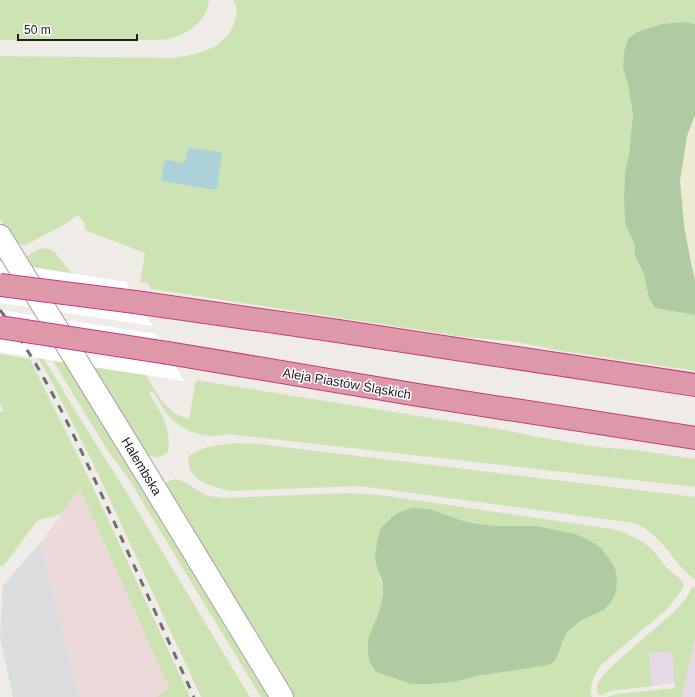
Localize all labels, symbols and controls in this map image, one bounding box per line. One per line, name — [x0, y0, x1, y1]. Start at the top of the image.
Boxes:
scale bar — [18, 16, 137, 42]
text: 50 m — [24, 23, 51, 37]
street label: Aleja Piastów Śląskich — [282, 365, 412, 402]
street label: Halembska — [118, 435, 165, 499]

